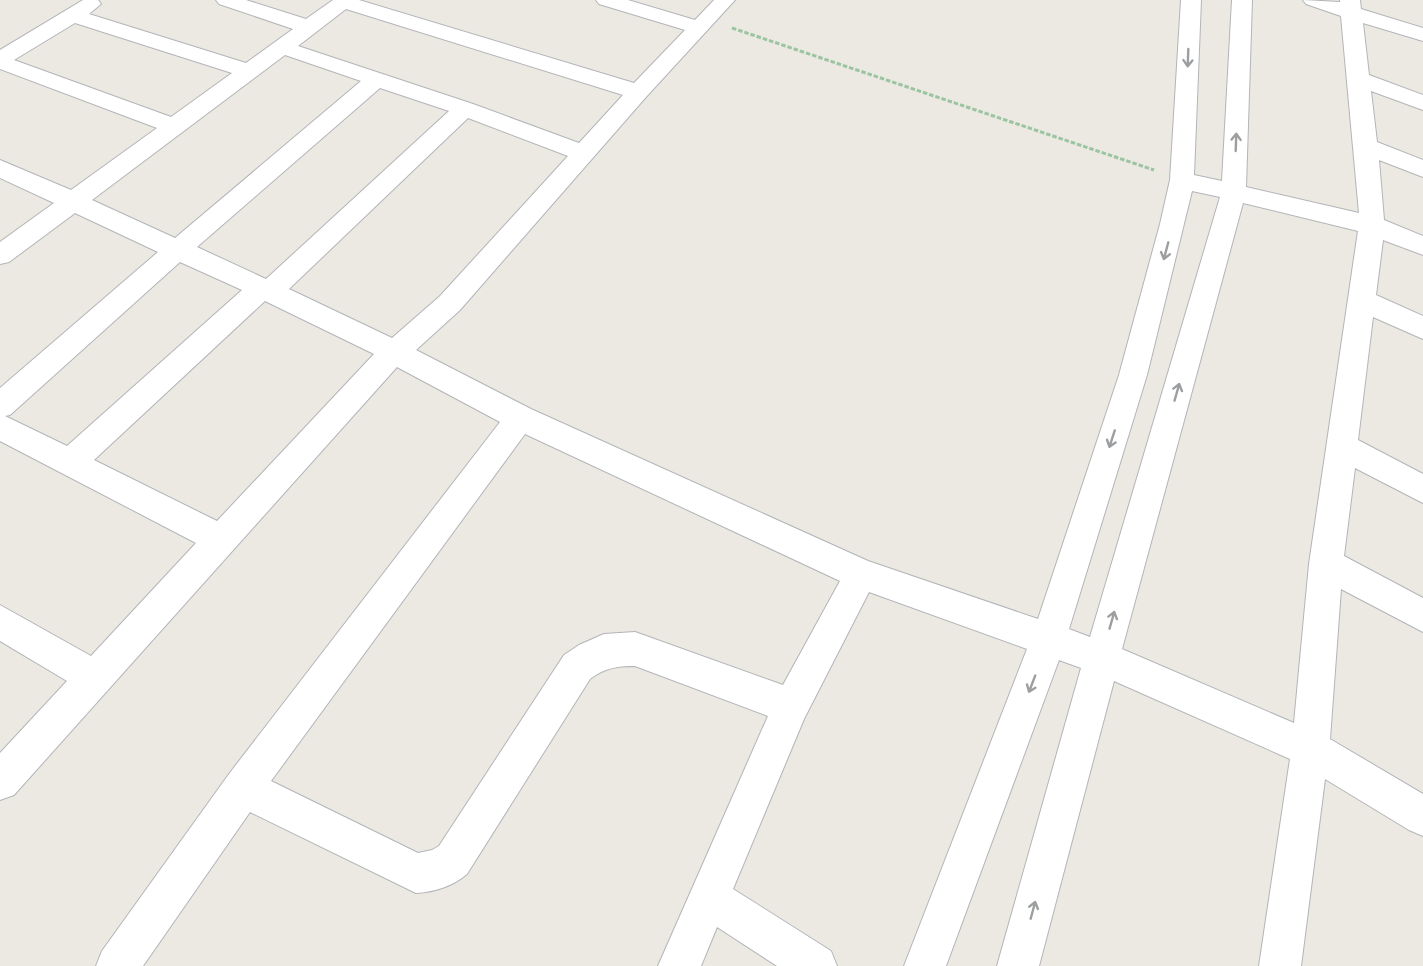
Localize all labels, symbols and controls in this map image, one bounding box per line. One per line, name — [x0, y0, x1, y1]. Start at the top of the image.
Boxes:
one-way arrow — [1183, 48, 1194, 68]
one-way arrow — [1231, 133, 1242, 153]
one-way arrow — [1160, 242, 1171, 261]
one-way arrow — [1172, 383, 1183, 402]
one-way arrow — [1106, 429, 1117, 448]
one-way arrow — [1107, 611, 1119, 630]
one-way arrow — [1026, 674, 1037, 693]
one-way arrow — [1028, 900, 1039, 919]

